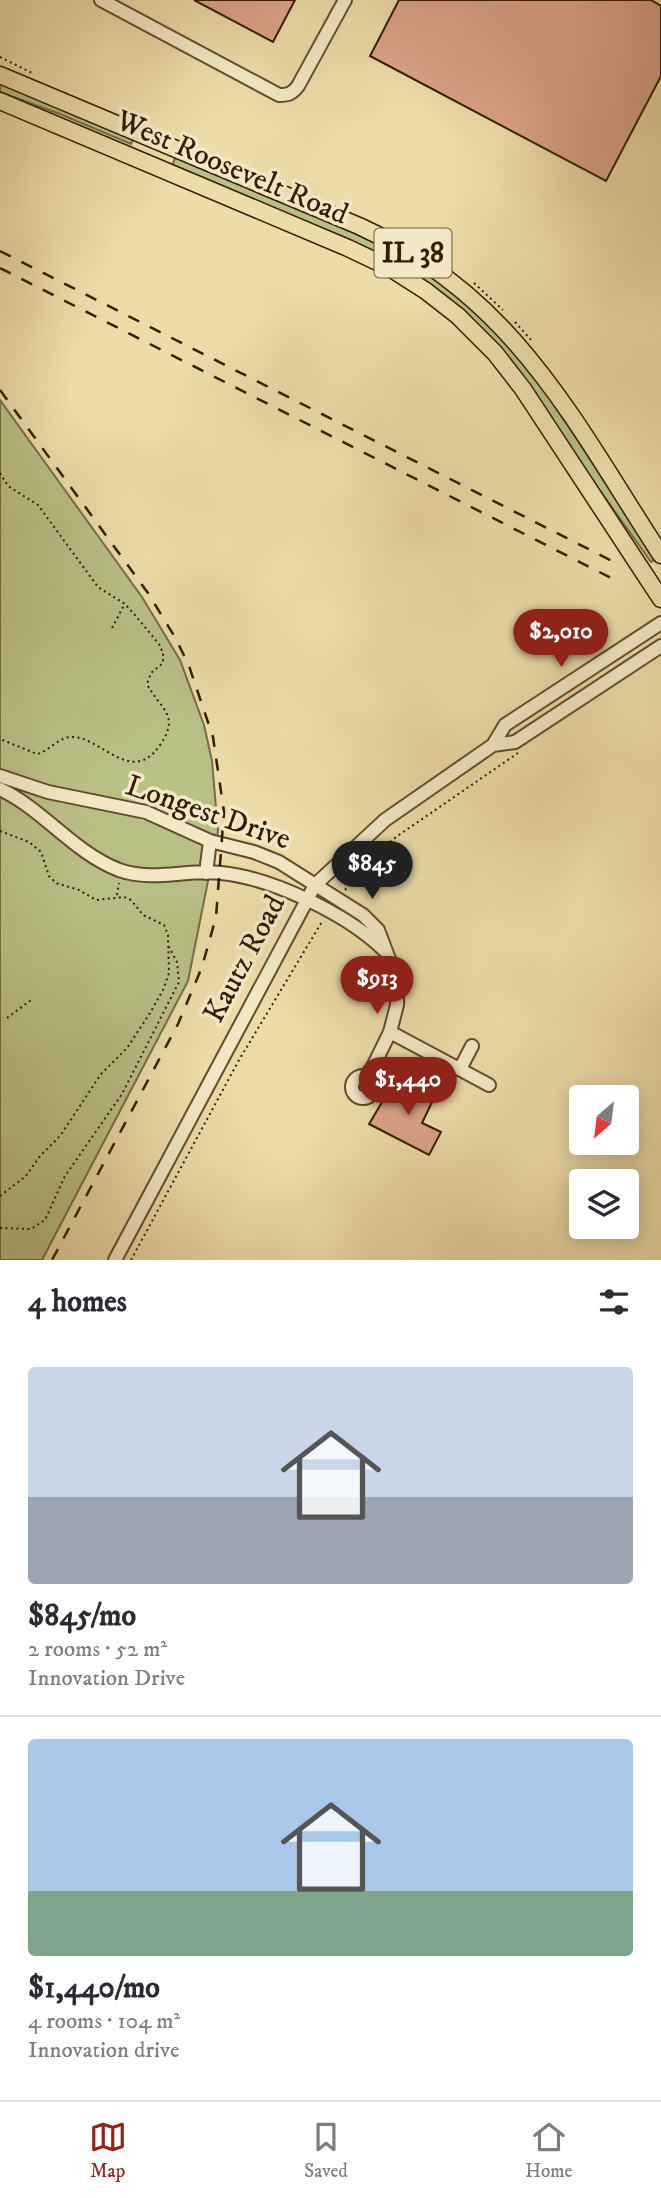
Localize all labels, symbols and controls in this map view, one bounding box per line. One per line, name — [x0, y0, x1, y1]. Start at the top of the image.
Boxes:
street label: West Roosevelt Road — [109, 102, 354, 234]
road number: IL 38 — [374, 229, 452, 278]
pin: $2,010 — [504, 610, 618, 669]
text: $2,010 — [529, 617, 593, 646]
street label: Longest Drive — [121, 768, 295, 858]
pin: $845 — [331, 842, 413, 901]
text: $845 — [348, 849, 396, 878]
street label: Kautz Road — [196, 889, 294, 1029]
pin: $913 — [336, 956, 418, 1016]
text: $913 — [357, 964, 397, 993]
pin: $1,440 — [351, 1058, 465, 1117]
text: $1,440 — [375, 1065, 441, 1094]
north arrow — [569, 1085, 639, 1155]
map controls — [569, 1085, 639, 1239]
button: layers — [569, 1169, 639, 1239]
icon: filters — [595, 1283, 633, 1321]
text: 4 homes — [28, 1284, 127, 1321]
icon: home — [268, 1412, 394, 1538]
text: $845/mo — [28, 1598, 136, 1635]
text: 2 rooms · 52 m² — [28, 1635, 167, 1664]
text: Innovation Drive — [28, 1664, 185, 1693]
icon: home — [268, 1784, 394, 1910]
text: $1,440/mo — [28, 1970, 160, 2007]
text: 4 rooms · 104 m² — [28, 2007, 180, 2036]
text: Innovation drive — [28, 2036, 180, 2065]
tab: Map — [89, 2118, 127, 2183]
tab: Saved — [304, 2118, 348, 2183]
tab: Home — [525, 2118, 572, 2183]

